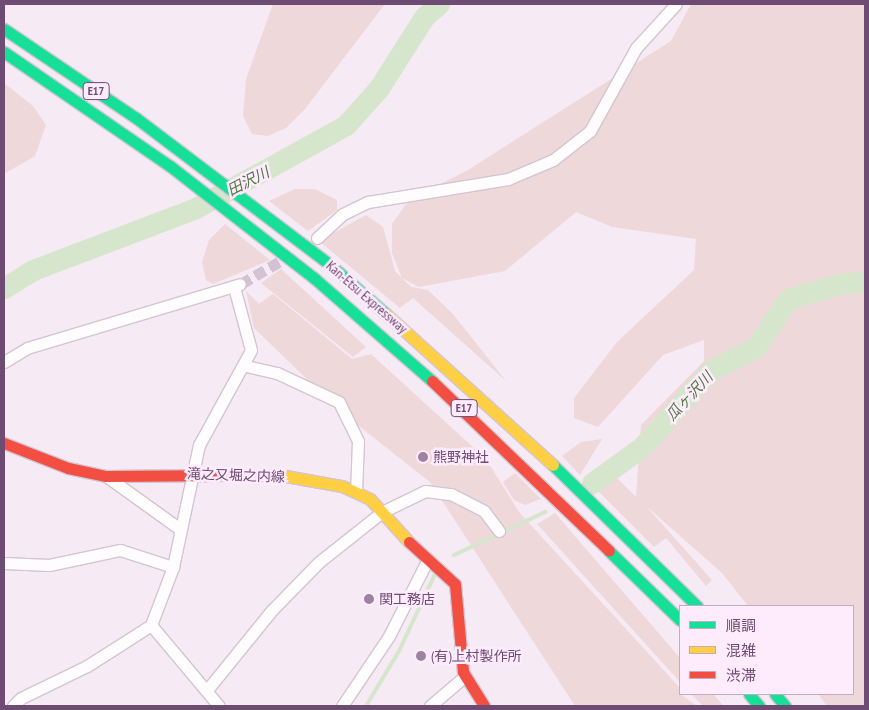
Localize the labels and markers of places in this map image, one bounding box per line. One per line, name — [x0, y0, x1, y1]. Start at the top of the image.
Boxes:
place label: 熊野神社 — [433, 449, 489, 465]
marker: 熊野神社 — [417, 451, 429, 463]
place label: 関工務店 — [379, 591, 435, 607]
marker: 関工務店 — [363, 593, 375, 605]
place label: (有)上村製作所 — [431, 648, 522, 664]
marker: (有)上村製作所 — [415, 650, 427, 662]

